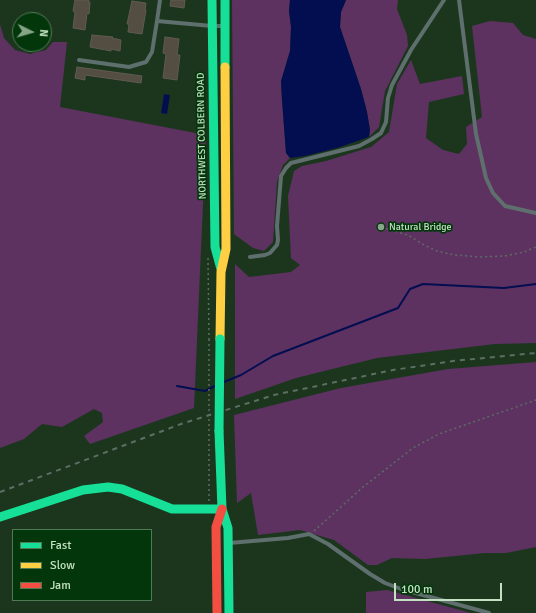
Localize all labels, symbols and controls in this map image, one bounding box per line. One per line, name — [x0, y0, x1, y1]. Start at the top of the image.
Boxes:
north arrow — [12, 12, 52, 52]
text: N — [37, 29, 50, 37]
street label: NORTHWEST COLBERN ROAD — [195, 73, 209, 199]
place label: Natural Bridge — [389, 221, 452, 233]
marker: Natural Bridge — [376, 222, 386, 232]
legend — [12, 529, 152, 601]
text: Fast — [50, 538, 71, 553]
text: Slow — [50, 558, 75, 573]
scale bar — [396, 575, 504, 601]
text: Jam — [50, 578, 71, 593]
text: 100 m — [401, 582, 433, 597]

